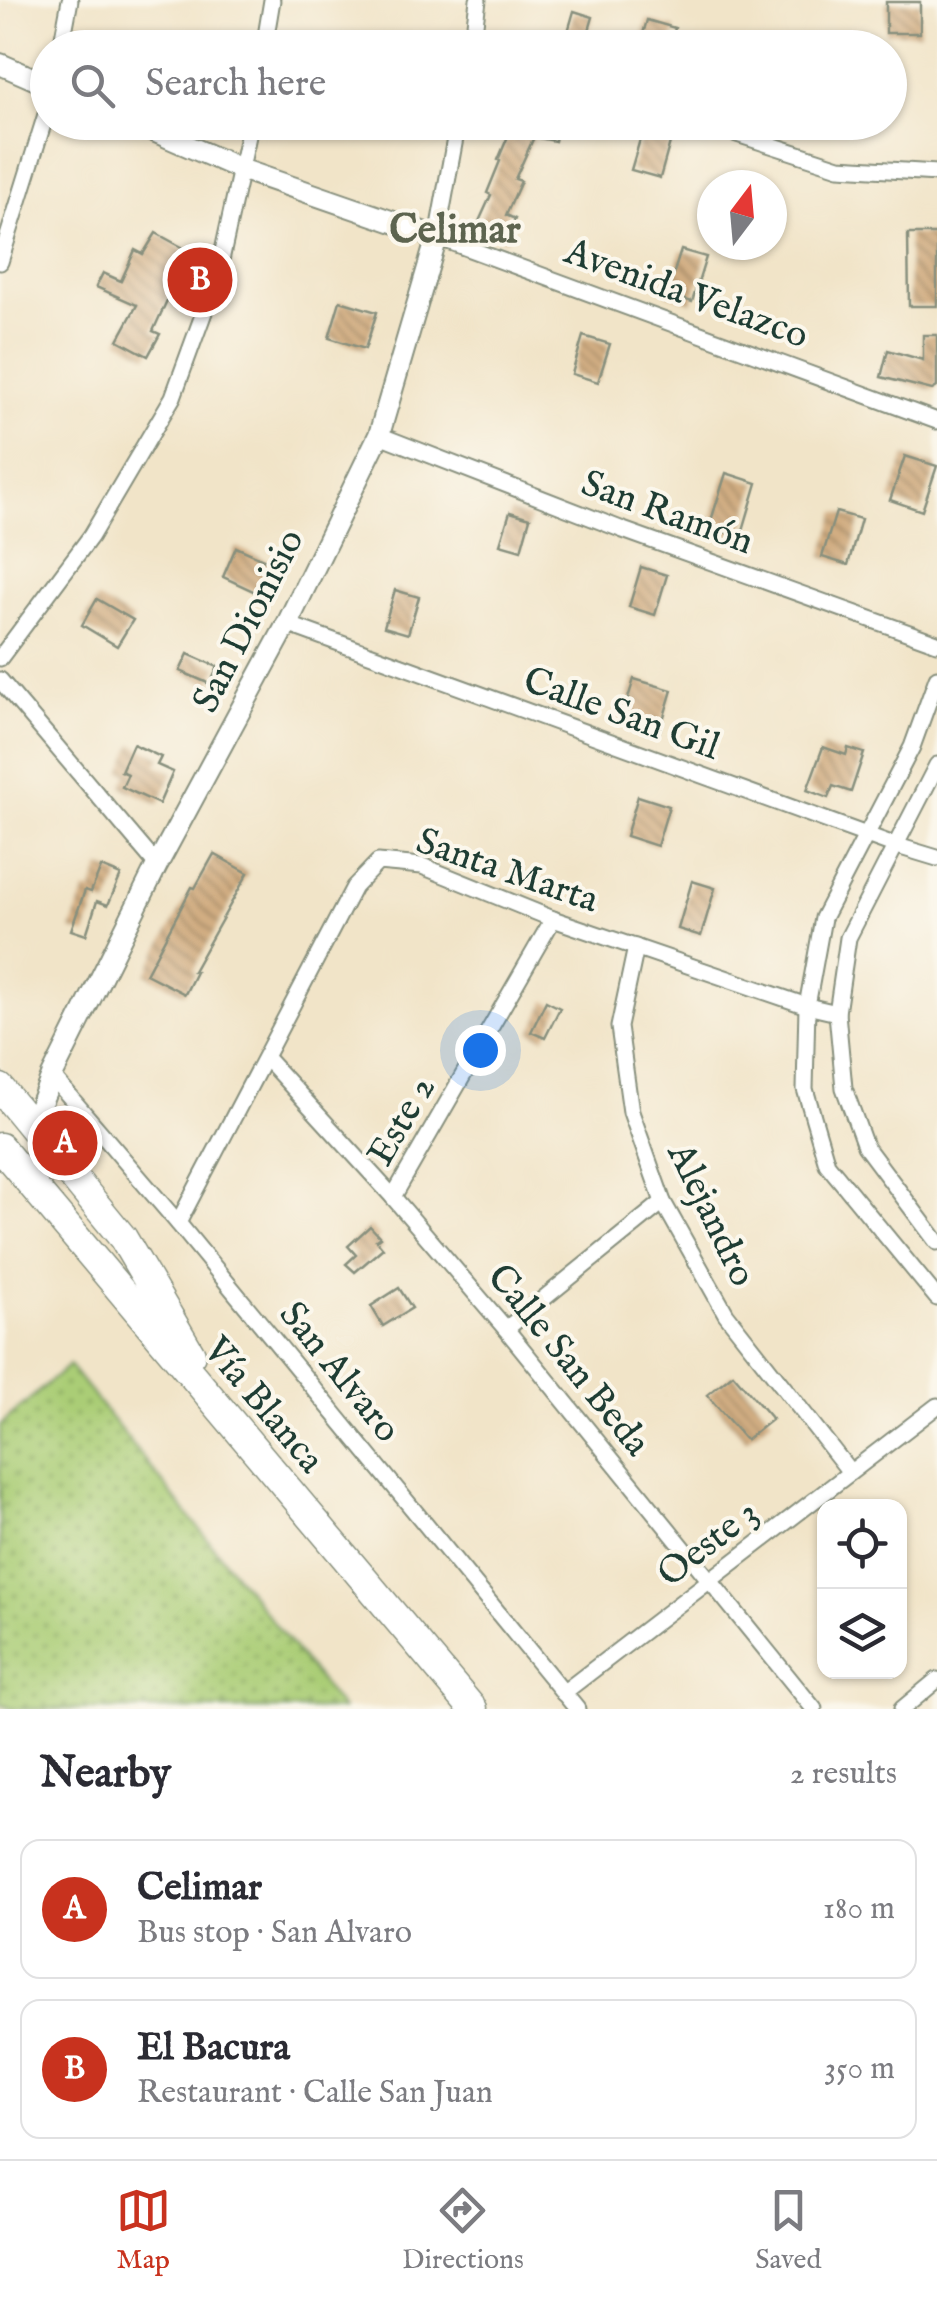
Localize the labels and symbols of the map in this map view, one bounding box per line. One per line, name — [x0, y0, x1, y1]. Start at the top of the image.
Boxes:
north arrow — [697, 170, 787, 260]
district label: Celimar — [389, 206, 521, 257]
street label: Avenida Velazco — [557, 228, 814, 361]
pin: B — [168, 242, 232, 318]
street label: San Ramón — [574, 461, 759, 567]
street label: San Dionisio — [183, 522, 316, 721]
street label: Calle San Gil — [516, 657, 726, 773]
street label: Santa Marta — [410, 818, 605, 926]
your location — [455, 1025, 506, 1076]
street label: Este 2 — [358, 1068, 447, 1175]
pin: A — [32, 1106, 98, 1180]
street label: Alejandro — [655, 1135, 766, 1295]
street label: Calle San Beda — [475, 1255, 660, 1467]
street label: San Alvaro — [267, 1293, 410, 1453]
street label: Vía Blanca — [191, 1327, 334, 1485]
street label: Oeste 3 — [649, 1490, 769, 1599]

